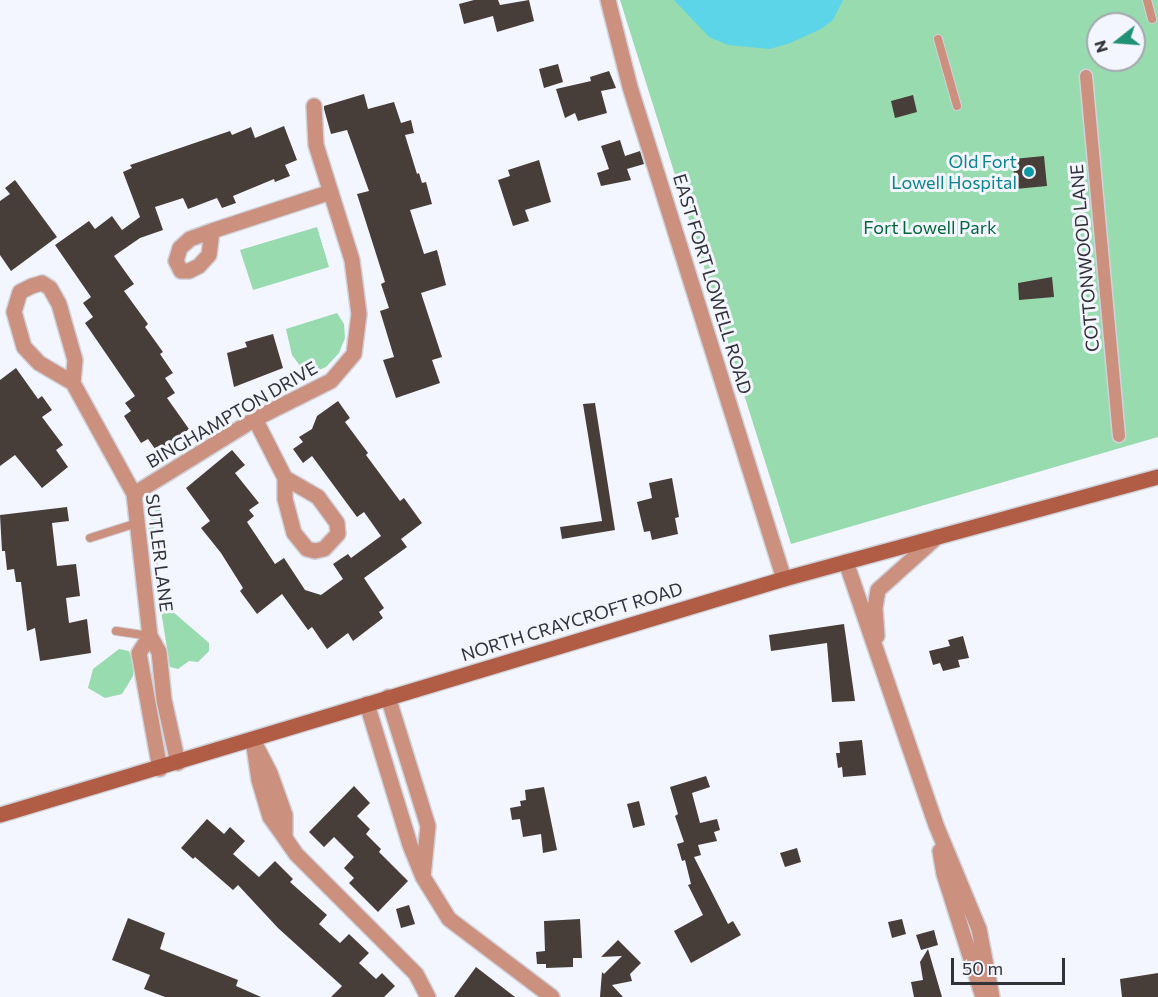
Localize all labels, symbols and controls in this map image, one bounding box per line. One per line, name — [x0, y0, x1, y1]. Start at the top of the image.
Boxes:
north arrow — [1086, 12, 1146, 72]
text: N — [1089, 38, 1111, 55]
place label: Old Fort Lowell Hospital — [891, 151, 1017, 194]
street label: COTTONWOOD LANE — [1066, 163, 1104, 353]
marker: Old Fort Lowell Hospital — [1022, 165, 1036, 179]
street label: EAST FORT LOWELL ROAD — [668, 171, 756, 397]
park label: Fort Lowell Park — [863, 217, 997, 239]
street label: BINGHAMPTON DRIVE — [143, 357, 321, 473]
street label: SUTLER LANE — [141, 493, 177, 613]
street label: NORTH CRAYCROFT ROAD — [459, 578, 685, 666]
scale bar — [954, 946, 1068, 984]
text: 50 m — [962, 957, 1003, 979]

